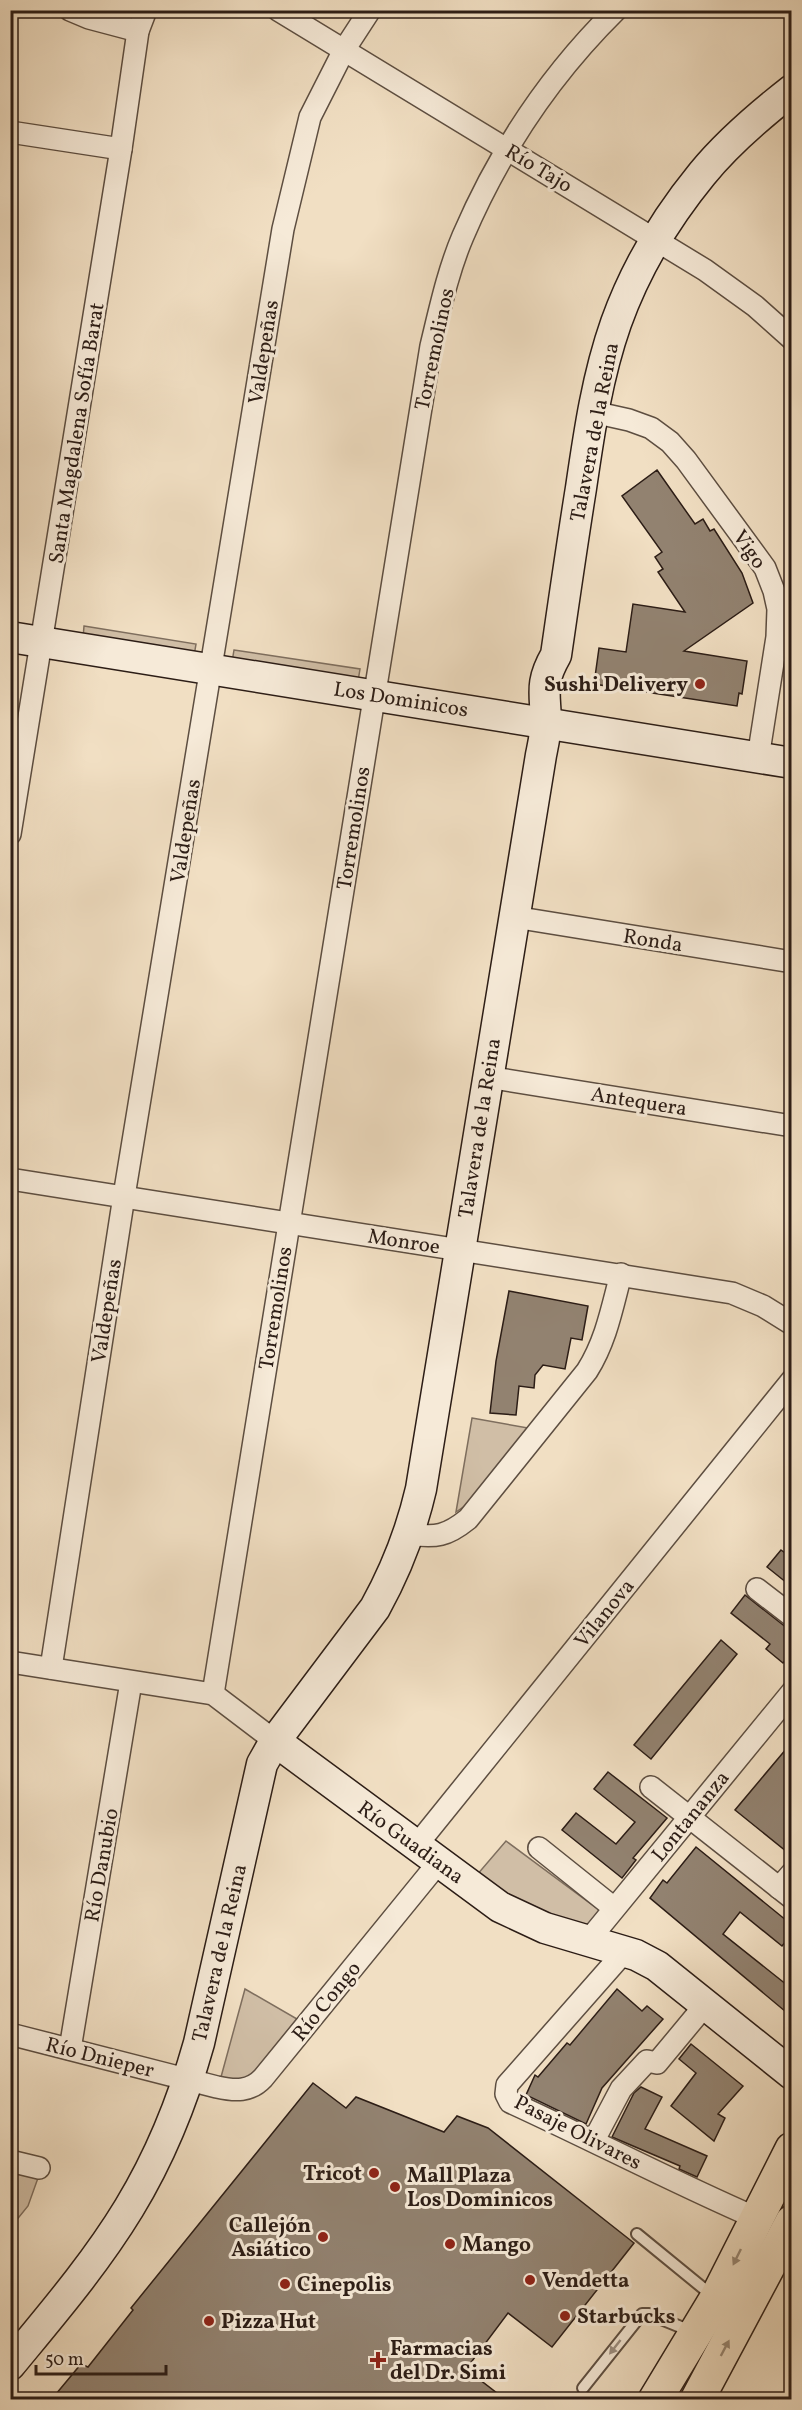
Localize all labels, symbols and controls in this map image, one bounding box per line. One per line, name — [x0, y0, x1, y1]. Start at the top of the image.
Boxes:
street label: Río Tajo — [499, 138, 577, 201]
street label: Torremolinos — [408, 285, 463, 413]
street label: Valdepeñas — [242, 298, 287, 406]
street label: Santa Magdalena Sofía Barat — [42, 300, 112, 566]
street label: Talavera de la Reina — [564, 340, 627, 524]
street label: Vigo — [725, 525, 773, 575]
place label: Sushi Delivery — [544, 671, 688, 700]
street label: Los Dominicos — [331, 676, 470, 725]
marker: Sushi Delivery — [693, 677, 707, 691]
street label: Torremolinos — [330, 765, 379, 892]
street label: Valdepeñas — [164, 777, 209, 885]
street label: Ronda — [621, 922, 685, 960]
street label: Talavera de la Reina — [452, 1036, 509, 1220]
street label: Antequera — [589, 1081, 689, 1124]
street label: Monroe — [366, 1222, 442, 1263]
street label: Torremolinos — [252, 1245, 301, 1372]
street label: Valdepeñas — [85, 1257, 130, 1365]
street label: Vilanova — [568, 1573, 642, 1655]
street label: Lontananza — [645, 1765, 737, 1869]
street label: Río Guadiana — [351, 1795, 469, 1892]
street label: Río Danubio — [78, 1806, 127, 1925]
street label: Talavera de la Reina — [186, 1861, 255, 2045]
street label: Río Congo — [286, 1956, 368, 2048]
street label: Río Dnieper — [42, 2031, 157, 2086]
street label: Pasaje Olivares — [509, 2089, 646, 2178]
place label: Tricot — [303, 2160, 362, 2189]
place label: Mall Plaza Los Dominicos — [407, 2162, 553, 2215]
marker: Tricot — [367, 2166, 381, 2180]
marker: Mall Plaza Los Dominicos — [388, 2180, 402, 2194]
place label: Callejón Asiático — [229, 2212, 311, 2265]
marker: Callejón Asiático — [316, 2230, 330, 2244]
place label: Mango — [462, 2231, 531, 2260]
marker: Mango — [443, 2237, 457, 2251]
one-way arrow — [732, 2248, 741, 2265]
place label: Vendetta — [542, 2267, 629, 2296]
place label: Cinepolis — [297, 2271, 392, 2300]
marker: Vendetta — [523, 2273, 537, 2287]
marker: Cinepolis — [278, 2277, 292, 2291]
place label: Starbucks — [577, 2303, 675, 2332]
place label: Pizza Hut — [221, 2308, 316, 2337]
marker: Starbucks — [558, 2309, 572, 2323]
marker: Pizza Hut — [202, 2314, 216, 2328]
place label: Farmacias del Dr. Simi — [390, 2335, 506, 2388]
scale bar — [36, 2338, 166, 2376]
one-way arrow — [610, 2339, 622, 2354]
one-way arrow — [720, 2339, 730, 2356]
text: 50 m — [45, 2348, 84, 2373]
marker: Farmacias del Dr. Simi — [371, 2353, 385, 2367]

